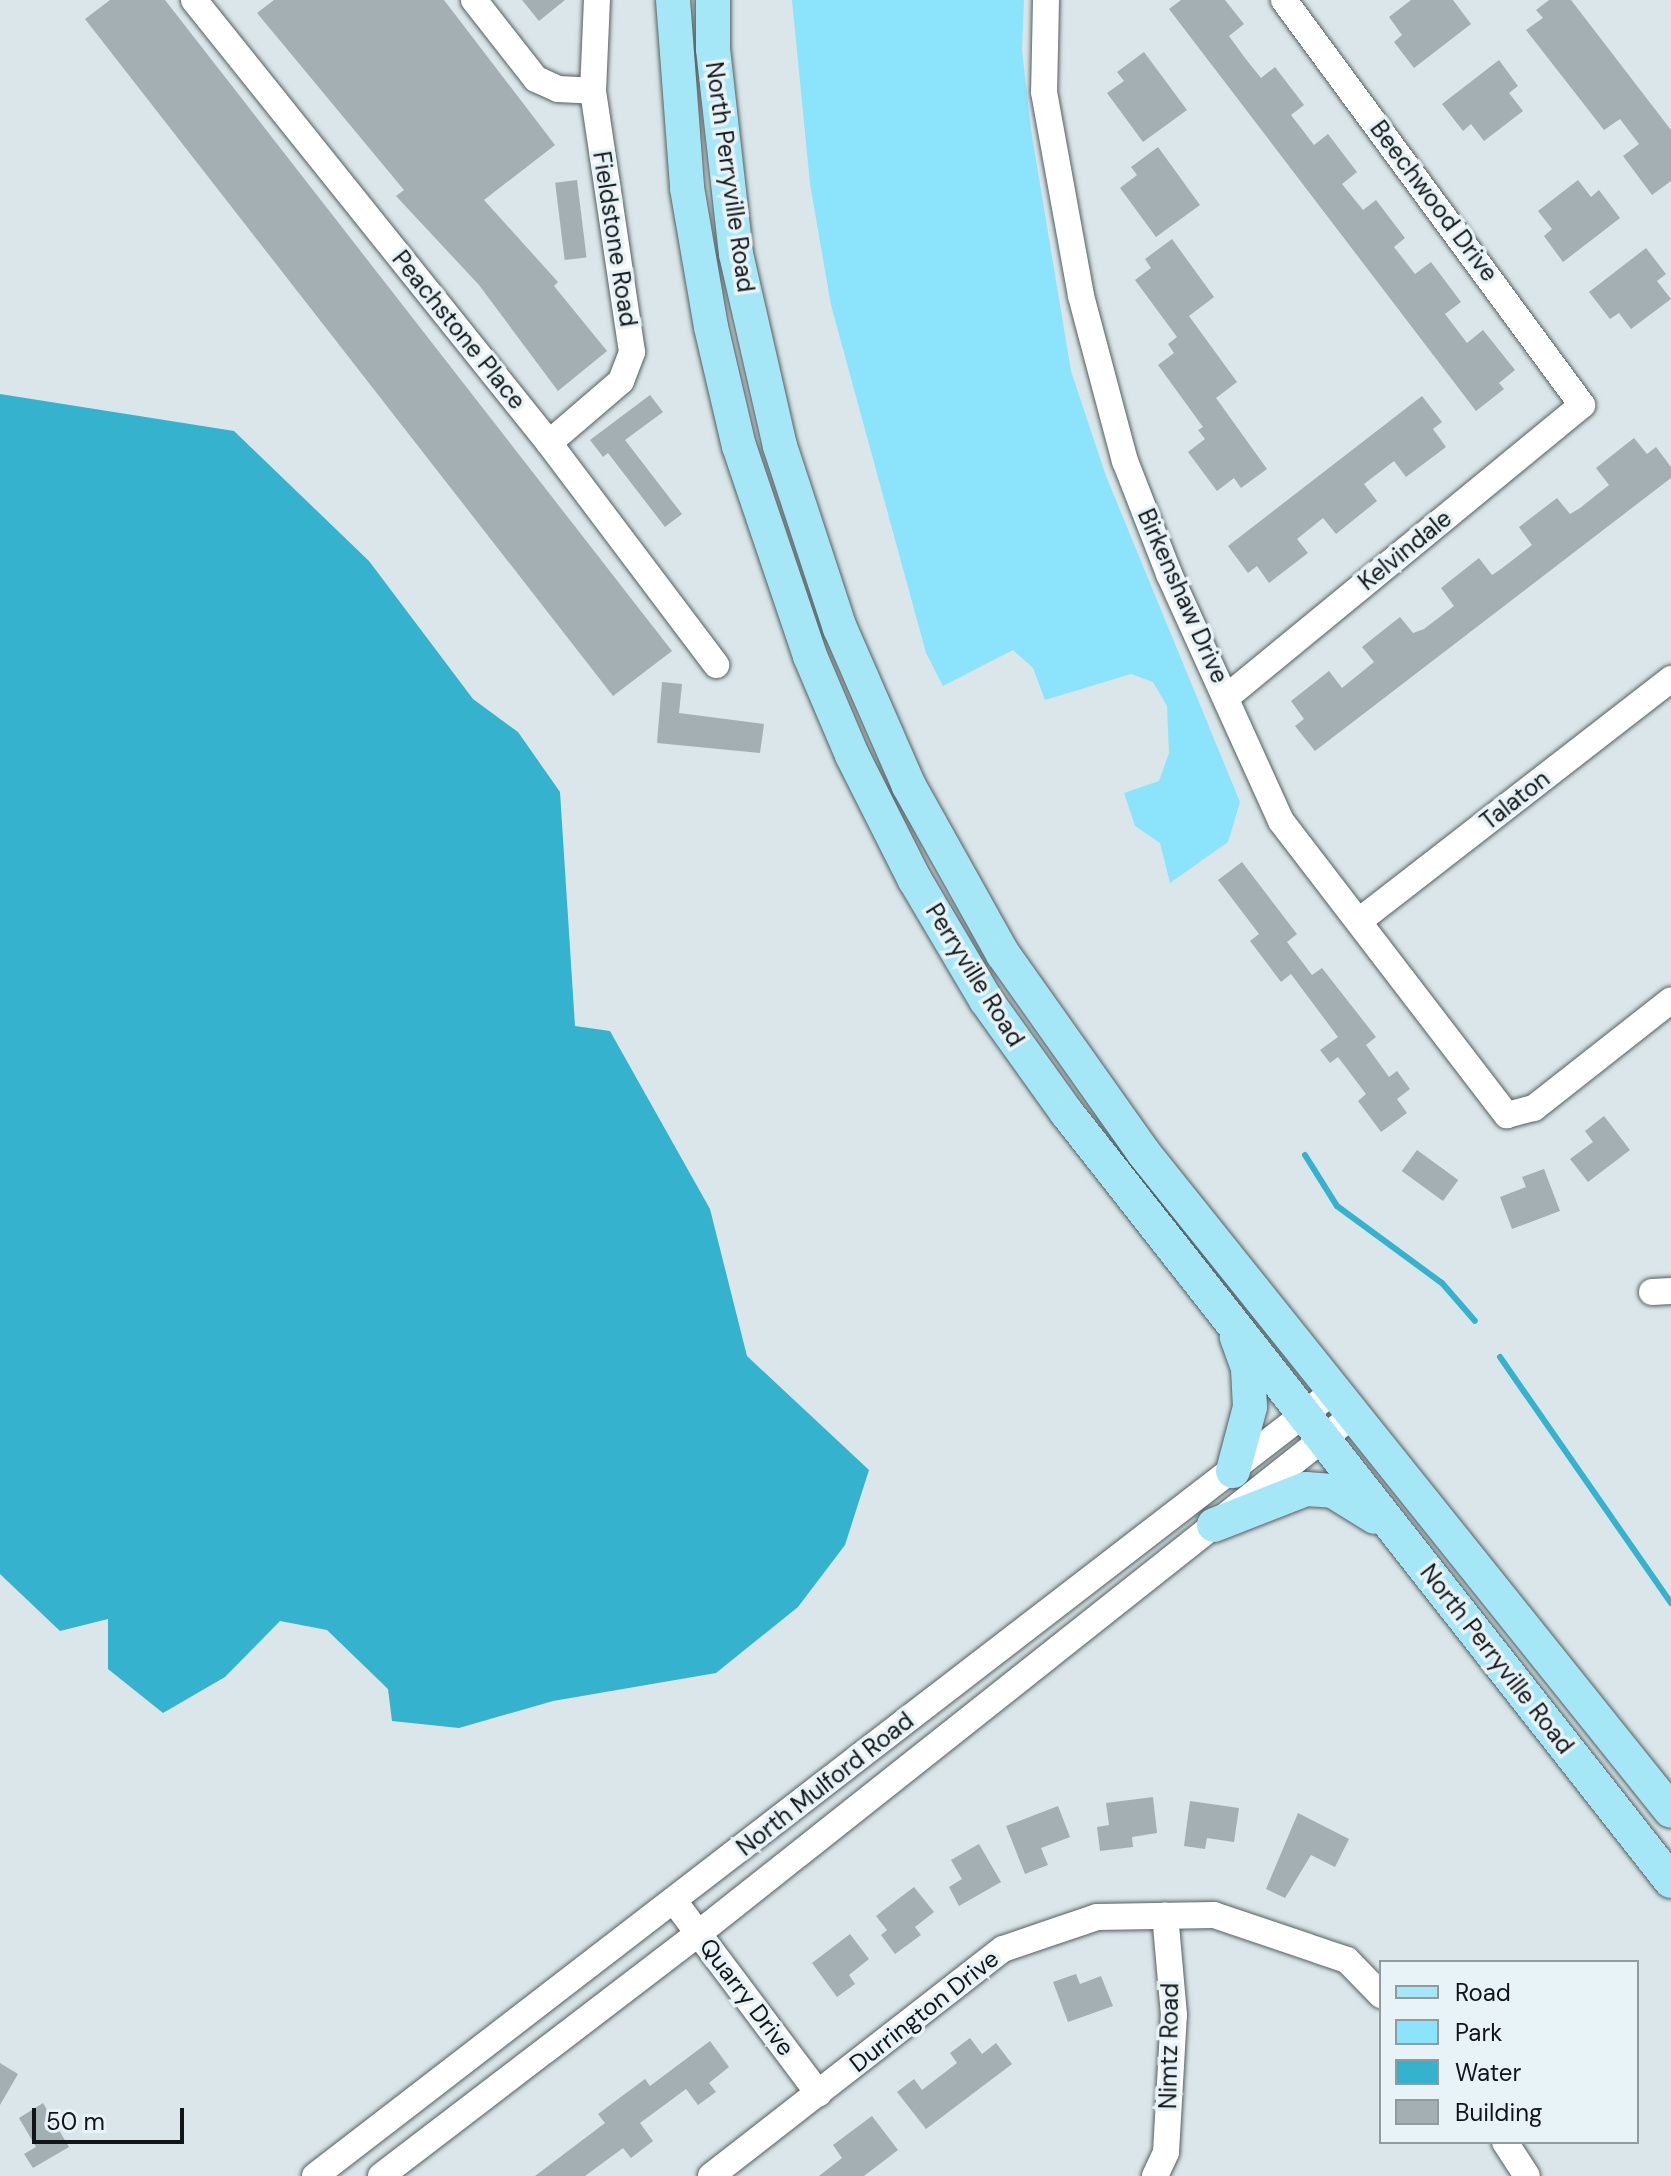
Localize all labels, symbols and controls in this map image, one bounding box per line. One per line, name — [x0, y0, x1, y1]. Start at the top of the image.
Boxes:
street label: North Perryville Road — [700, 60, 760, 294]
street label: Beechwood Drive — [1364, 115, 1504, 287]
street label: Fieldstone Road — [587, 149, 643, 329]
street label: Peachstone Place — [386, 245, 532, 415]
street label: Birkenshaw Drive — [1132, 504, 1234, 688]
street label: Kelvindale — [1353, 504, 1457, 596]
street label: Talaton — [1475, 764, 1555, 836]
street label: Perryville Road — [920, 898, 1030, 1052]
street label: North Perryville Road — [1414, 1559, 1580, 1759]
street label: North Mulford Road — [731, 1706, 919, 1862]
street label: Quarry Drive — [693, 1933, 801, 2061]
street label: Durrington Drive — [844, 1944, 1004, 2078]
legend — [1379, 1960, 1639, 2144]
text: Road — [1455, 1977, 1511, 2008]
street label: Nimtz Road — [1153, 1983, 1185, 2109]
text: Park — [1455, 2017, 1502, 2048]
text: Water — [1455, 2057, 1521, 2088]
scale bar — [36, 2092, 188, 2142]
text: Building — [1455, 2097, 1542, 2128]
text: 50 m — [46, 2106, 105, 2137]

